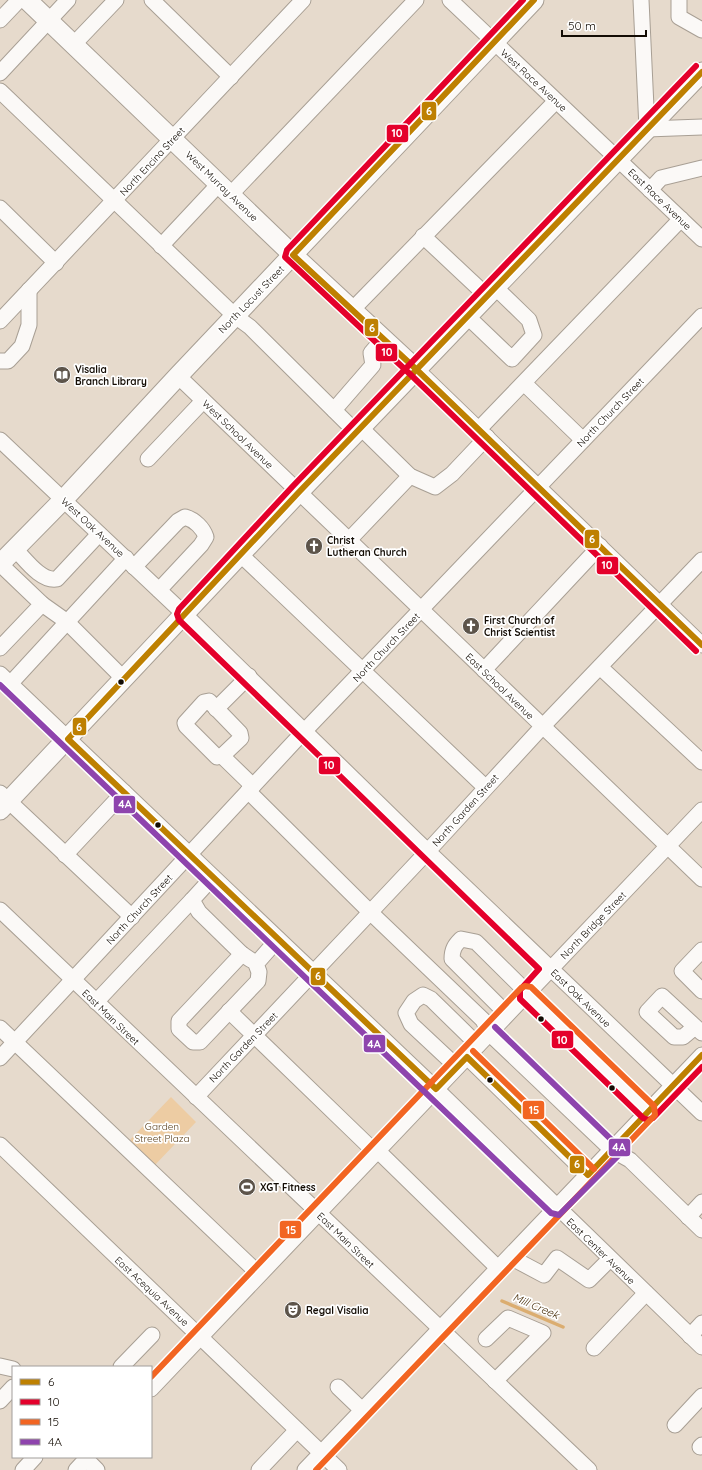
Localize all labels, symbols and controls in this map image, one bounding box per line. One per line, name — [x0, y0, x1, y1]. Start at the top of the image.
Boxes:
scale bar — [562, 12, 646, 38]
text: 50 m — [568, 18, 596, 33]
street label: West Race Avenue — [498, 46, 570, 115]
line badge: 6 — [421, 101, 437, 121]
text: 6 — [426, 104, 432, 118]
street label: North Encina Street — [117, 124, 188, 199]
line badge: 10 — [386, 124, 409, 143]
text: 10 — [391, 126, 403, 140]
street label: West Murray Avenue — [183, 148, 261, 225]
street label: East Race Avenue — [625, 166, 694, 233]
street label: North Locust Street — [216, 262, 287, 336]
line badge: 6 — [364, 318, 379, 337]
text: 6 — [369, 321, 375, 335]
line badge: 10 — [375, 343, 398, 362]
text: 10 — [381, 345, 393, 359]
place label: Visalia Branch Library — [75, 363, 147, 388]
library icon: Visalia Branch Library — [52, 365, 72, 385]
street label: North Church Street — [574, 375, 647, 450]
street label: West School Avenue — [199, 397, 276, 472]
street label: West Oak Avenue — [58, 495, 127, 560]
line badge: 6 — [584, 529, 600, 549]
text: 6 — [589, 532, 595, 546]
place label: Christ Lutheran Church — [327, 534, 407, 559]
church icon: Christ Lutheran Church — [304, 536, 324, 556]
line badge: 10 — [596, 556, 619, 575]
text: 10 — [601, 558, 613, 572]
street label: North Church Street — [350, 610, 423, 685]
place label: First Church of Christ Scientist — [484, 614, 555, 639]
church icon: First Church of Christ Scientist — [461, 616, 481, 636]
street label: East School Avenue — [463, 650, 537, 723]
unlabelled marker — [116, 677, 126, 687]
line badge: 6 — [72, 717, 87, 736]
text: 6 — [76, 720, 82, 734]
line badge: 10 — [318, 756, 341, 775]
text: 10 — [323, 758, 335, 772]
street label: North Garden Street — [429, 771, 502, 849]
line badge: 4A — [113, 795, 136, 814]
text: 4A — [118, 797, 132, 811]
unlabelled marker — [153, 820, 163, 830]
street label: North Church Street — [103, 871, 176, 947]
street label: North Bridge Street — [558, 888, 629, 962]
street label: East Oak Avenue — [548, 966, 614, 1031]
line badge: 6 — [310, 967, 326, 986]
text: 6 — [315, 969, 321, 983]
street label: East Main Street — [79, 987, 143, 1048]
street label: North Garden Street — [206, 1009, 281, 1085]
unlabelled marker — [536, 1014, 546, 1024]
line badge: 10 — [551, 1030, 574, 1049]
text: 10 — [556, 1033, 568, 1047]
line badge: 4A — [363, 1034, 386, 1053]
text: 4A — [367, 1037, 381, 1051]
unlabelled marker — [485, 1075, 495, 1085]
unlabelled marker — [607, 1083, 617, 1093]
line badge: 15 — [522, 1100, 545, 1120]
text: 15 — [529, 1103, 539, 1117]
park label: Garden Street Plaza — [134, 1120, 190, 1145]
line badge: 4A — [608, 1138, 631, 1157]
text: 4A — [612, 1140, 626, 1154]
line badge: 6 — [569, 1155, 585, 1174]
text: 6 — [574, 1157, 580, 1171]
sports icon: XGT Fitness — [237, 1177, 257, 1197]
place label: XGT Fitness — [260, 1181, 316, 1194]
street label: East Main Street — [314, 1210, 378, 1271]
street label: East Center Avenue — [564, 1215, 638, 1288]
line badge: 15 — [279, 1220, 302, 1239]
text: 15 — [286, 1223, 296, 1237]
street label: East Acequia Avenue — [112, 1254, 192, 1329]
water label: Mill Creek — [511, 1290, 562, 1322]
theatre icon: Regal Visalia — [283, 1300, 303, 1320]
place label: Regal Visalia — [306, 1304, 368, 1317]
legend — [12, 1366, 152, 1458]
text: 6 — [48, 1374, 55, 1389]
text: 10 — [48, 1394, 60, 1409]
text: 15 — [48, 1414, 59, 1429]
text: 4A — [48, 1434, 62, 1449]

